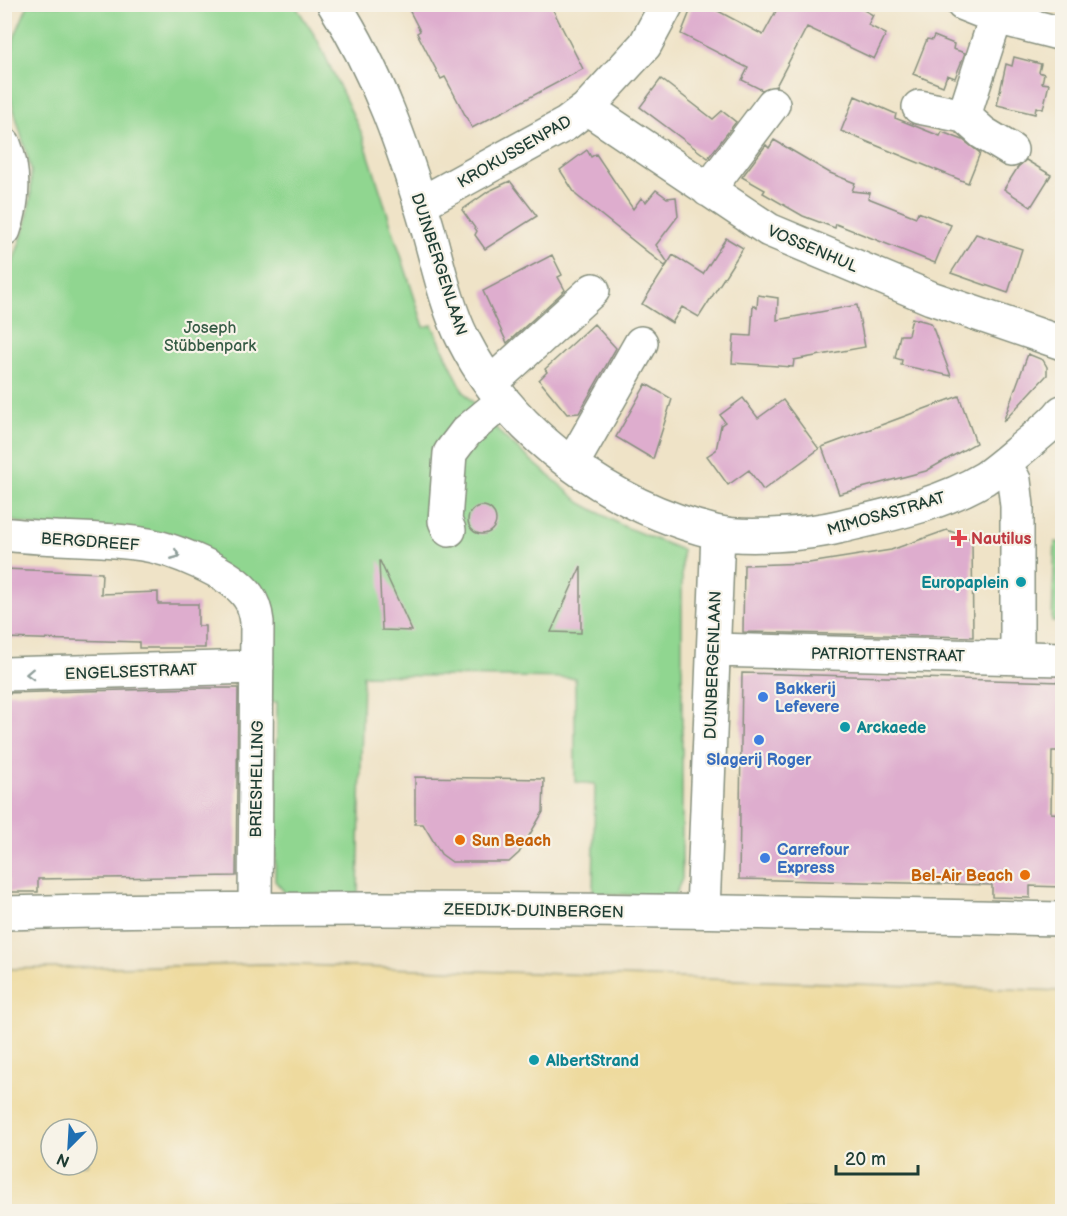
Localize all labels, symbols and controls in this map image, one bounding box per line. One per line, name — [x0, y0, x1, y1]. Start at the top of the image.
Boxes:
street label: KROKUSSENPAD — [454, 112, 575, 193]
street label: DUINBERGENLAAN — [407, 191, 471, 338]
street label: VOSSENHUL — [764, 222, 861, 277]
park label: Joseph Stübbenpark — [164, 319, 256, 356]
street label: MIMOSASTRAAT — [825, 488, 948, 540]
street label: BERGDREEF — [40, 530, 140, 555]
place label: Nautilus — [971, 530, 1031, 549]
marker: Nautilus — [952, 531, 966, 545]
one-way arrow — [170, 548, 181, 560]
place label: Europaplein — [921, 574, 1009, 593]
marker: Europaplein — [1014, 575, 1028, 589]
street label: DUINBERGENLAAN — [701, 590, 726, 740]
street label: PATRIOTTENSTRAAT — [811, 645, 966, 666]
street label: ENGELSESTRAAT — [65, 661, 198, 684]
one-way arrow — [26, 667, 35, 680]
place label: Bakkerij Lefevere — [775, 680, 840, 717]
marker: Bakkerij Lefevere — [756, 690, 770, 704]
place label: Arckaede — [856, 719, 926, 738]
street label: BRIESHELLING — [247, 720, 268, 838]
marker: Arckaede — [838, 720, 852, 734]
marker: Slagerij Roger — [752, 733, 766, 747]
place label: Slagerij Roger — [707, 751, 812, 770]
place label: Sun Beach — [472, 832, 551, 851]
marker: Sun Beach — [453, 833, 467, 847]
place label: Carrefour Express — [777, 841, 850, 878]
marker: Carrefour Express — [758, 851, 772, 865]
place label: Bel-Air Beach — [911, 867, 1013, 886]
marker: Bel-Air Beach — [1018, 868, 1032, 882]
street label: ZEEDIJK-DUINBERGEN — [443, 900, 624, 923]
place label: AlbertStrand — [545, 1052, 639, 1071]
marker: AlbertStrand — [527, 1053, 541, 1067]
north arrow — [39, 1117, 99, 1177]
scale bar — [836, 1138, 918, 1176]
text: N — [54, 1148, 73, 1170]
text: 20 m — [845, 1149, 886, 1170]

